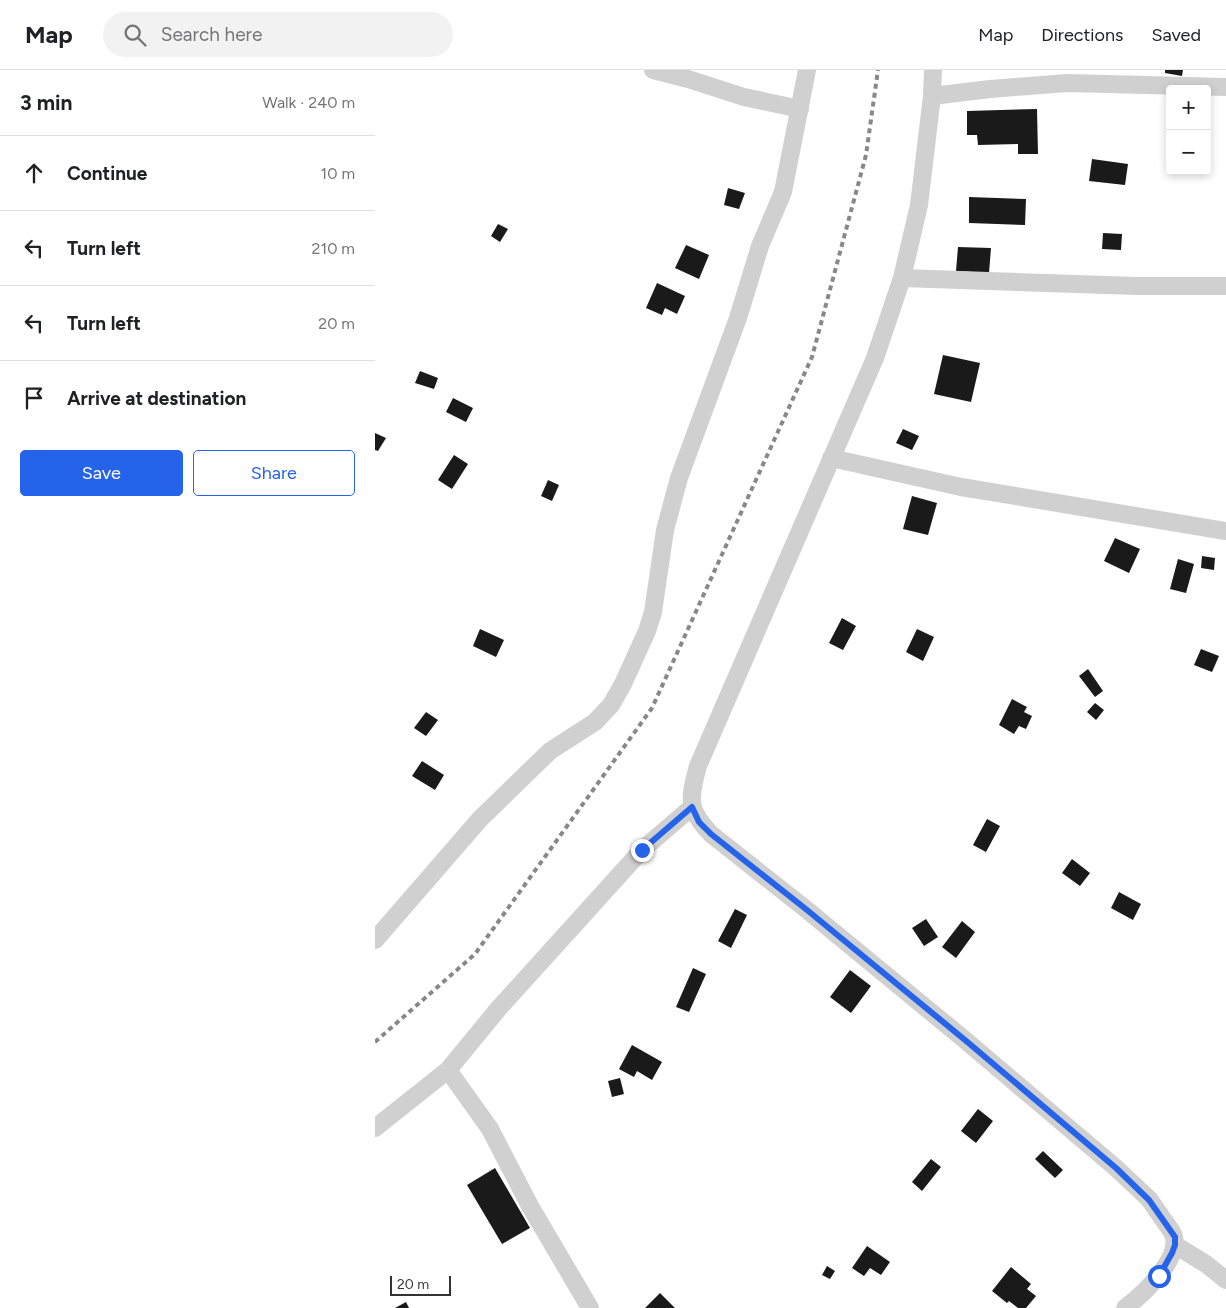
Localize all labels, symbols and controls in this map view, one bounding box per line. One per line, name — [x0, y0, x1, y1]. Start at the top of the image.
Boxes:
search box — [103, 12, 453, 57]
text: Map — [25, 20, 73, 49]
icon: search — [121, 21, 149, 49]
text: Search here — [161, 23, 262, 46]
text: Map — [978, 24, 1013, 46]
text: Directions — [1041, 24, 1123, 46]
text: Saved — [1151, 24, 1201, 46]
map controls — [1166, 85, 1211, 175]
button: + — [1166, 85, 1211, 130]
text: 3 min — [20, 90, 72, 115]
text: Walk · 240 m — [262, 93, 355, 112]
button: − — [1166, 130, 1211, 175]
icon: ahead — [20, 159, 48, 187]
text: Continue — [67, 162, 147, 185]
text: 10 m — [321, 164, 355, 183]
icon: left — [20, 234, 48, 262]
text: Turn left — [67, 237, 141, 260]
text: 210 m — [312, 239, 355, 258]
icon: left — [20, 309, 48, 337]
text: Turn left — [67, 312, 141, 335]
text: 20 m — [318, 314, 355, 333]
icon: arrive — [20, 384, 48, 412]
text: Arrive at destination — [67, 387, 246, 410]
button: Save — [20, 450, 183, 496]
button: Share — [193, 450, 355, 496]
route end — [631, 839, 654, 862]
route start — [1148, 1265, 1171, 1288]
scale bar — [390, 1273, 451, 1296]
text: 20 m — [397, 1276, 429, 1293]

